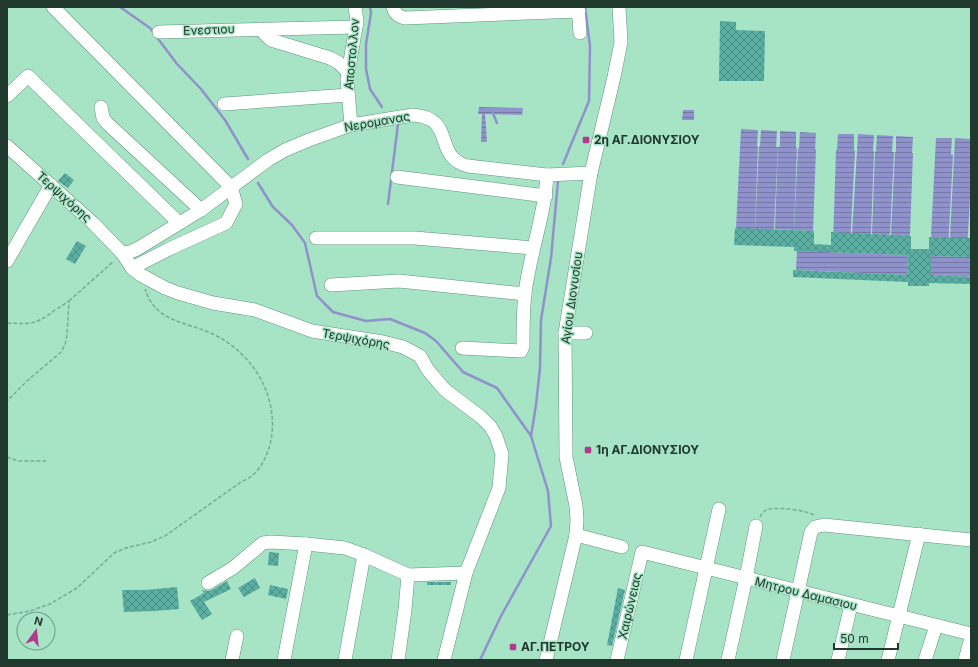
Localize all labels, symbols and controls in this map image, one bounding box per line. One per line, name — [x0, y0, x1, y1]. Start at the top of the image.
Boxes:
street label: Αποστολλον — [341, 18, 362, 90]
street label: Ενεστιου — [183, 21, 235, 38]
street label: Νερομανας — [343, 108, 411, 135]
place label: 2η ΑΓ.ΔΙΟΝΥΣΙΟΥ — [594, 132, 700, 147]
marker: 2η ΑΓ.ΔΙΟΝΥΣΙΟΥ — [581, 135, 591, 145]
street label: Τερψιχόρης — [34, 168, 95, 225]
street label: Αγίου Διονυσίου — [558, 251, 585, 345]
street label: Τερψιχόρης — [321, 325, 391, 352]
place label: 1η ΑΓ.ΔΙΟΝΥΣΙΟΥ — [596, 442, 699, 457]
marker: 1η ΑΓ.ΔΙΟΝΥΣΙΟΥ — [583, 445, 593, 455]
street label: Χαιρώνειας — [615, 571, 644, 641]
street label: Μητρου Δαμασιου — [753, 574, 859, 613]
north arrow — [16, 611, 56, 651]
text: N — [33, 613, 44, 629]
scale bar — [834, 625, 898, 651]
text: 50 m — [840, 631, 869, 646]
place label: ΑΓ.ΠΕΤΡΟΥ — [521, 639, 590, 654]
marker: ΑΓ.ΠΕΤΡΟΥ — [508, 642, 518, 652]

